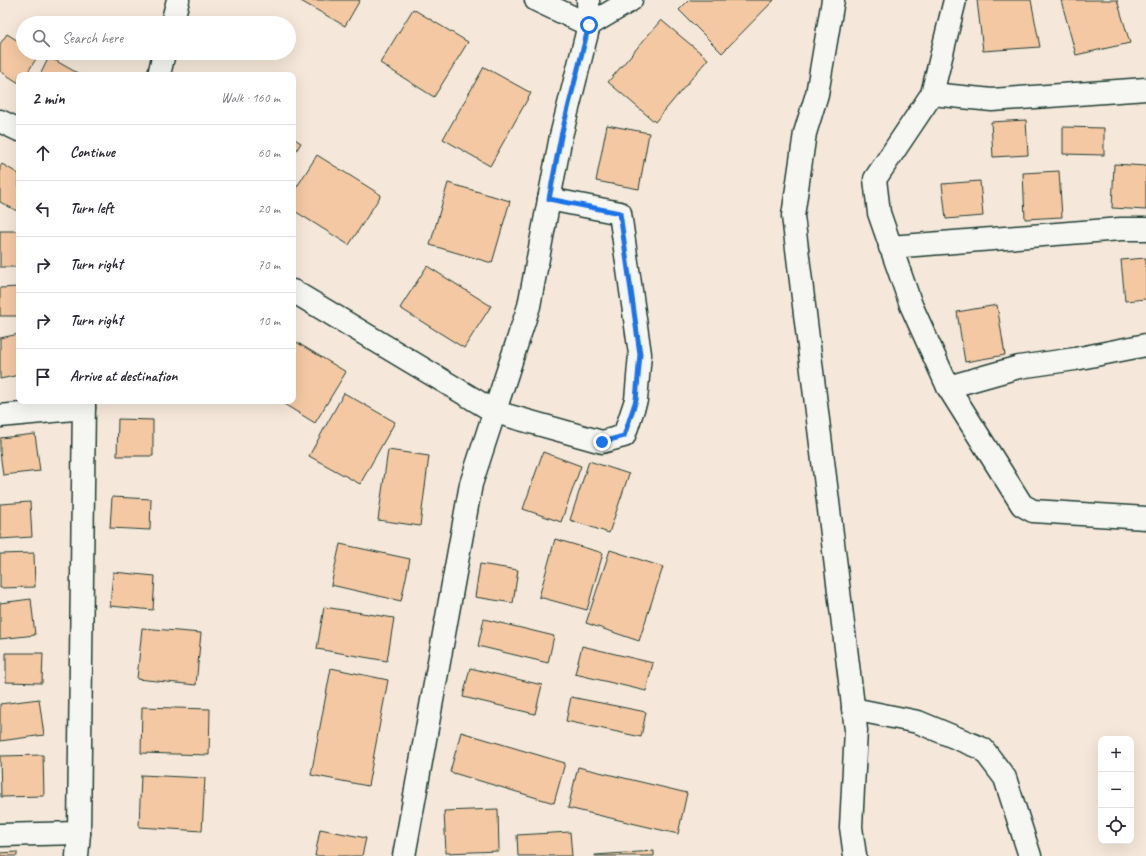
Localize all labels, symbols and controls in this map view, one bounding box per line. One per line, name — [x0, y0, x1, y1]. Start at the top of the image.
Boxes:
search box — [16, 16, 296, 60]
route start — [580, 16, 598, 34]
icon: search — [30, 27, 52, 49]
text: Search here — [62, 29, 123, 48]
text: 2 min — [32, 88, 65, 109]
text: Walk · 160 m — [221, 90, 280, 106]
icon: ahead — [32, 142, 54, 164]
text: Continue — [70, 143, 115, 162]
text: 60 m — [258, 145, 280, 161]
icon: left — [32, 198, 54, 220]
text: Turn left — [70, 199, 113, 218]
text: 20 m — [258, 201, 280, 217]
icon: right — [32, 254, 54, 276]
text: Turn right — [70, 255, 123, 274]
text: 70 m — [258, 257, 280, 273]
icon: right — [32, 310, 54, 332]
text: Turn right — [70, 311, 123, 330]
text: 10 m — [258, 313, 280, 329]
icon: arrive — [32, 366, 54, 388]
text: Arrive at destination — [70, 367, 177, 386]
route end — [593, 433, 611, 451]
map controls — [1098, 736, 1134, 844]
button: + — [1098, 736, 1134, 772]
button: − — [1098, 772, 1134, 808]
button: locate — [1098, 808, 1134, 844]

